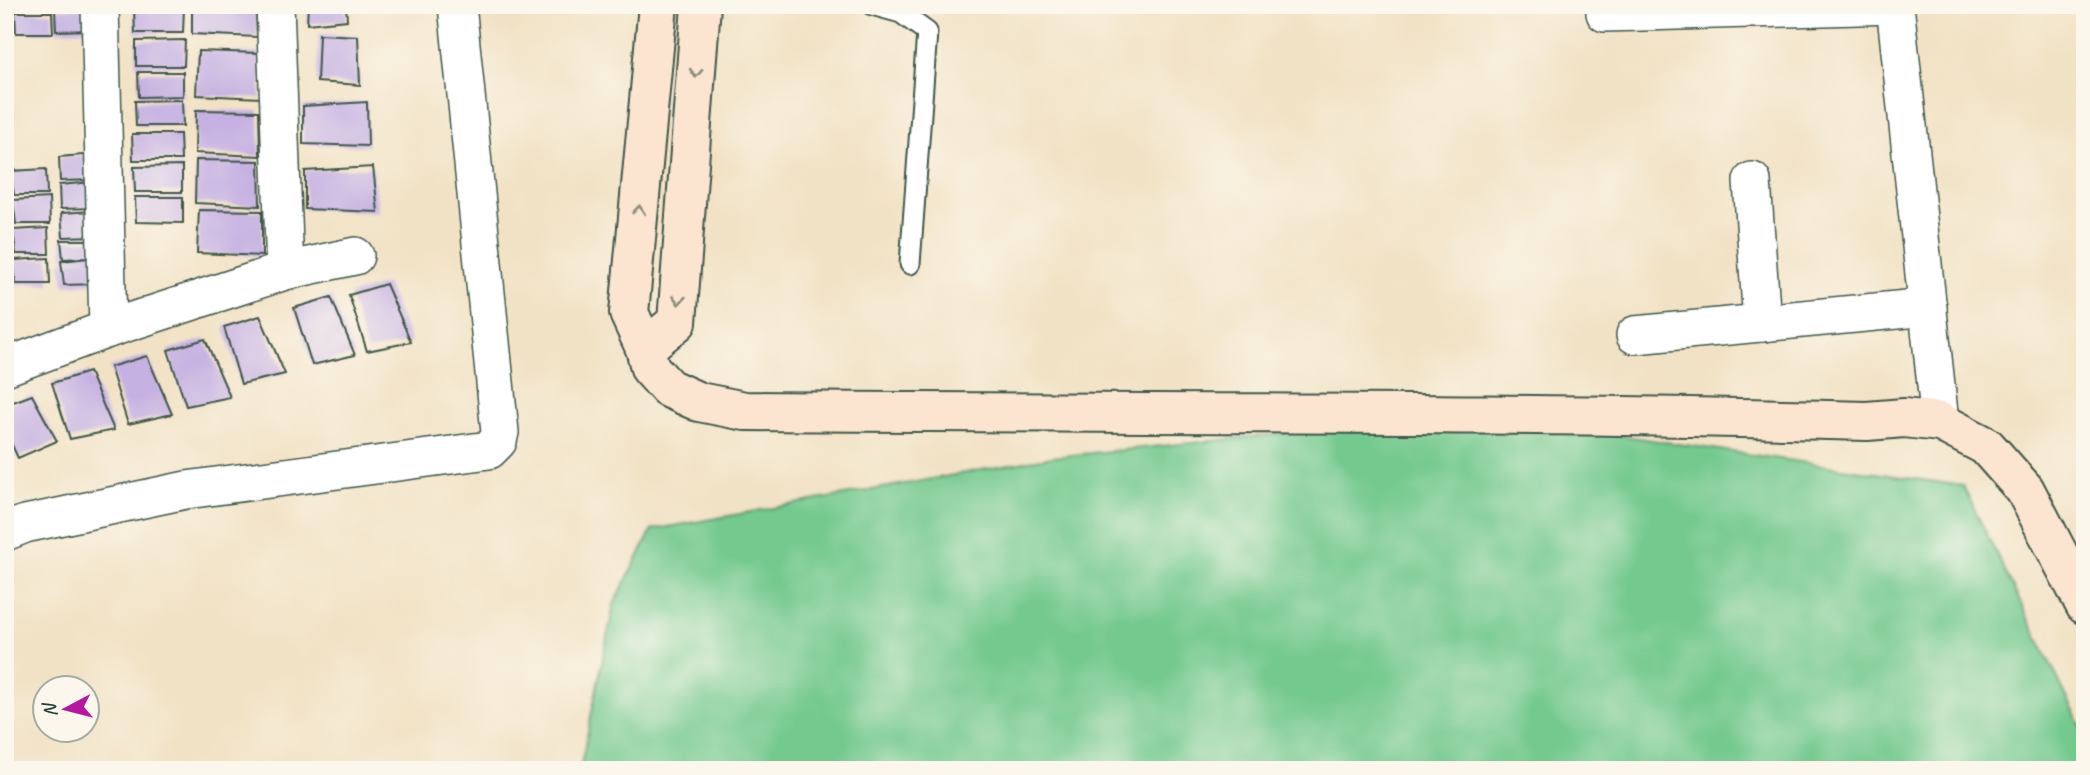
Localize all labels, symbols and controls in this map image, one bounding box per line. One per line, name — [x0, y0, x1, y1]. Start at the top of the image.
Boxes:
one-way arrow — [689, 68, 704, 79]
one-way arrow — [631, 205, 646, 216]
one-way arrow — [672, 295, 687, 306]
north arrow — [32, 674, 102, 744]
text: N — [37, 700, 63, 718]

